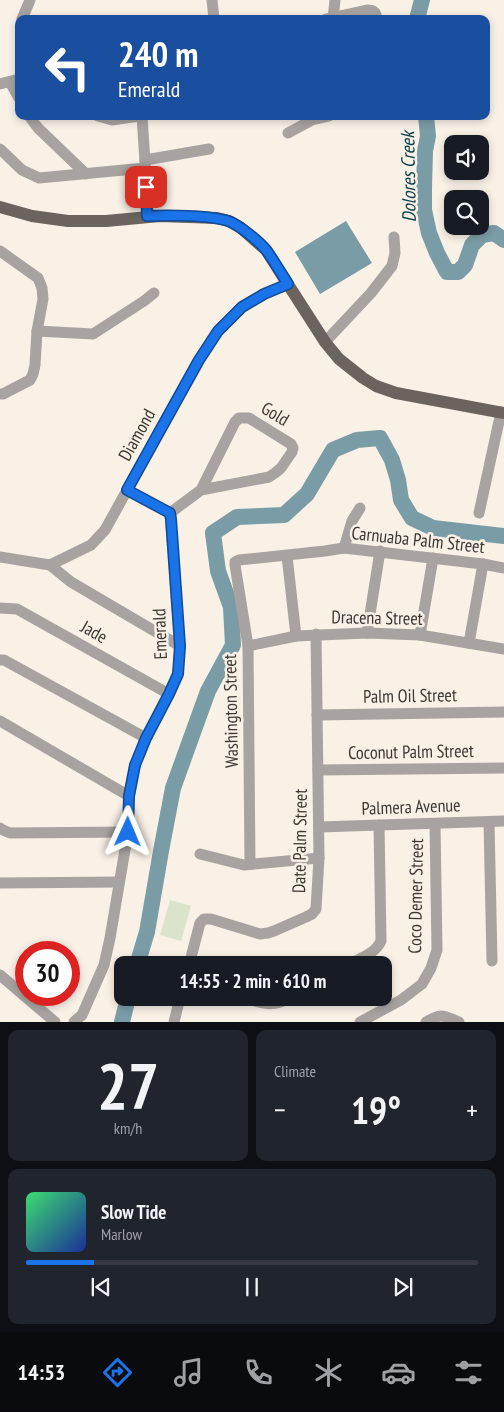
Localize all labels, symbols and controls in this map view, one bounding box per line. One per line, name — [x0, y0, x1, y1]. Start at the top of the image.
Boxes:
text: 240 m — [118, 31, 199, 77]
icon: left — [35, 35, 100, 100]
text: Emerald — [118, 75, 180, 103]
water label: Dolores Creek — [395, 129, 421, 223]
map controls — [444, 135, 489, 235]
button: sound — [444, 135, 489, 180]
pin — [125, 166, 167, 208]
icon: arrive — [132, 173, 160, 201]
button: search — [444, 190, 489, 235]
street label: Gold — [257, 396, 293, 431]
street label: Diamond — [113, 405, 160, 465]
street label: Carnuaba Palm Street — [350, 521, 486, 558]
street label: Dracena Street — [331, 605, 423, 630]
street label: Emerald — [147, 608, 172, 660]
street label: Jade — [76, 615, 112, 648]
street label: Washington Street — [218, 654, 243, 768]
street label: Palm Oil Street — [363, 683, 457, 708]
street label: Coconut Palm Street — [348, 739, 474, 764]
street label: Date Palm Street — [287, 788, 312, 893]
street label: Palmera Avenue — [361, 793, 461, 820]
position arrow — [101, 805, 153, 857]
street label: Coco Demer Street — [403, 838, 428, 954]
speed limit sign: 30 — [15, 941, 80, 1006]
text: 14:55 · 2 min · 610 m — [180, 969, 326, 993]
text: 27 — [97, 1043, 159, 1127]
text: Climate — [274, 1061, 316, 1081]
text: 19° — [351, 1085, 401, 1134]
text: − — [274, 1091, 286, 1128]
text: + — [466, 1091, 478, 1128]
text: km/h — [114, 1118, 142, 1138]
text: Slow Tide — [101, 1200, 166, 1224]
text: Marlow — [101, 1224, 142, 1244]
icon: previous — [87, 1273, 115, 1301]
icon: pause — [238, 1273, 266, 1301]
icon: next — [389, 1273, 417, 1301]
icon: directions — [100, 1355, 135, 1390]
icon: music — [171, 1355, 206, 1390]
icon: phone — [241, 1355, 276, 1390]
icon: climate — [311, 1355, 346, 1390]
icon: car — [381, 1355, 416, 1390]
icon: filters — [451, 1355, 486, 1390]
text: 14:53 — [18, 1358, 65, 1386]

